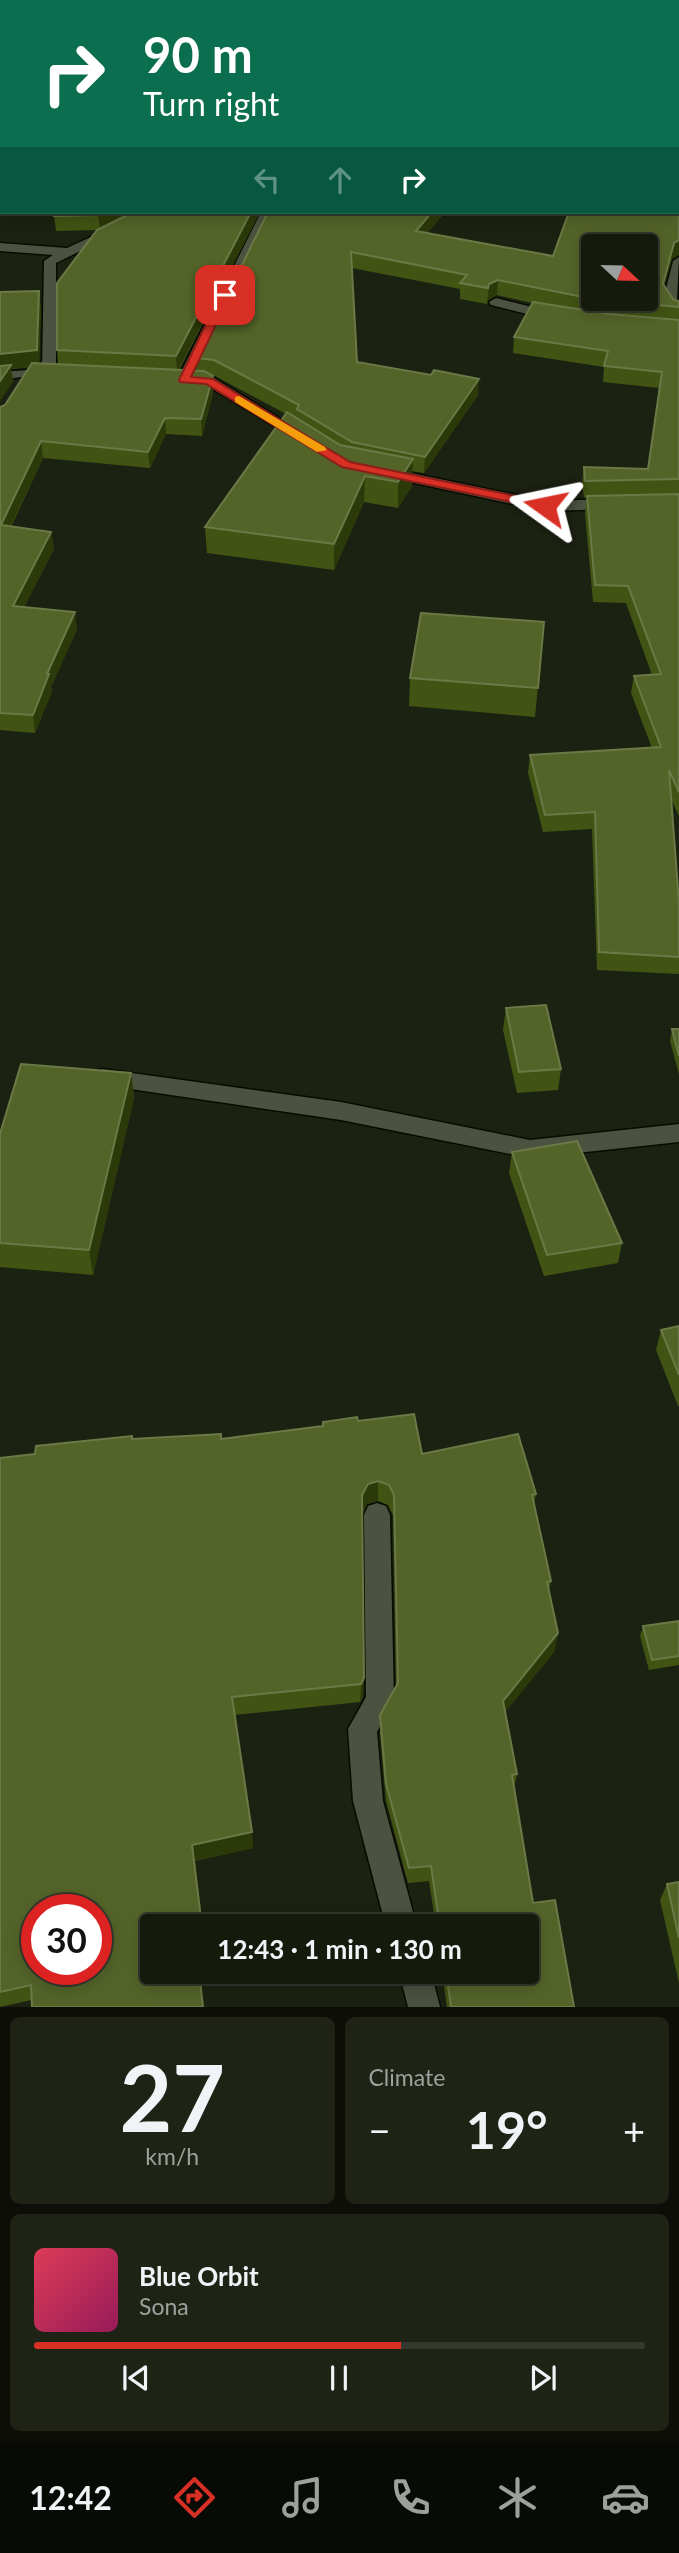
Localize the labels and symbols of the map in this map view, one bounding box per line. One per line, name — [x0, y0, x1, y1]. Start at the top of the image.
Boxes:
north arrow — [581, 234, 658, 312]
pin — [195, 265, 255, 325]
position arrow — [508, 469, 582, 543]
speed limit sign: 30 — [21, 1894, 112, 1985]

